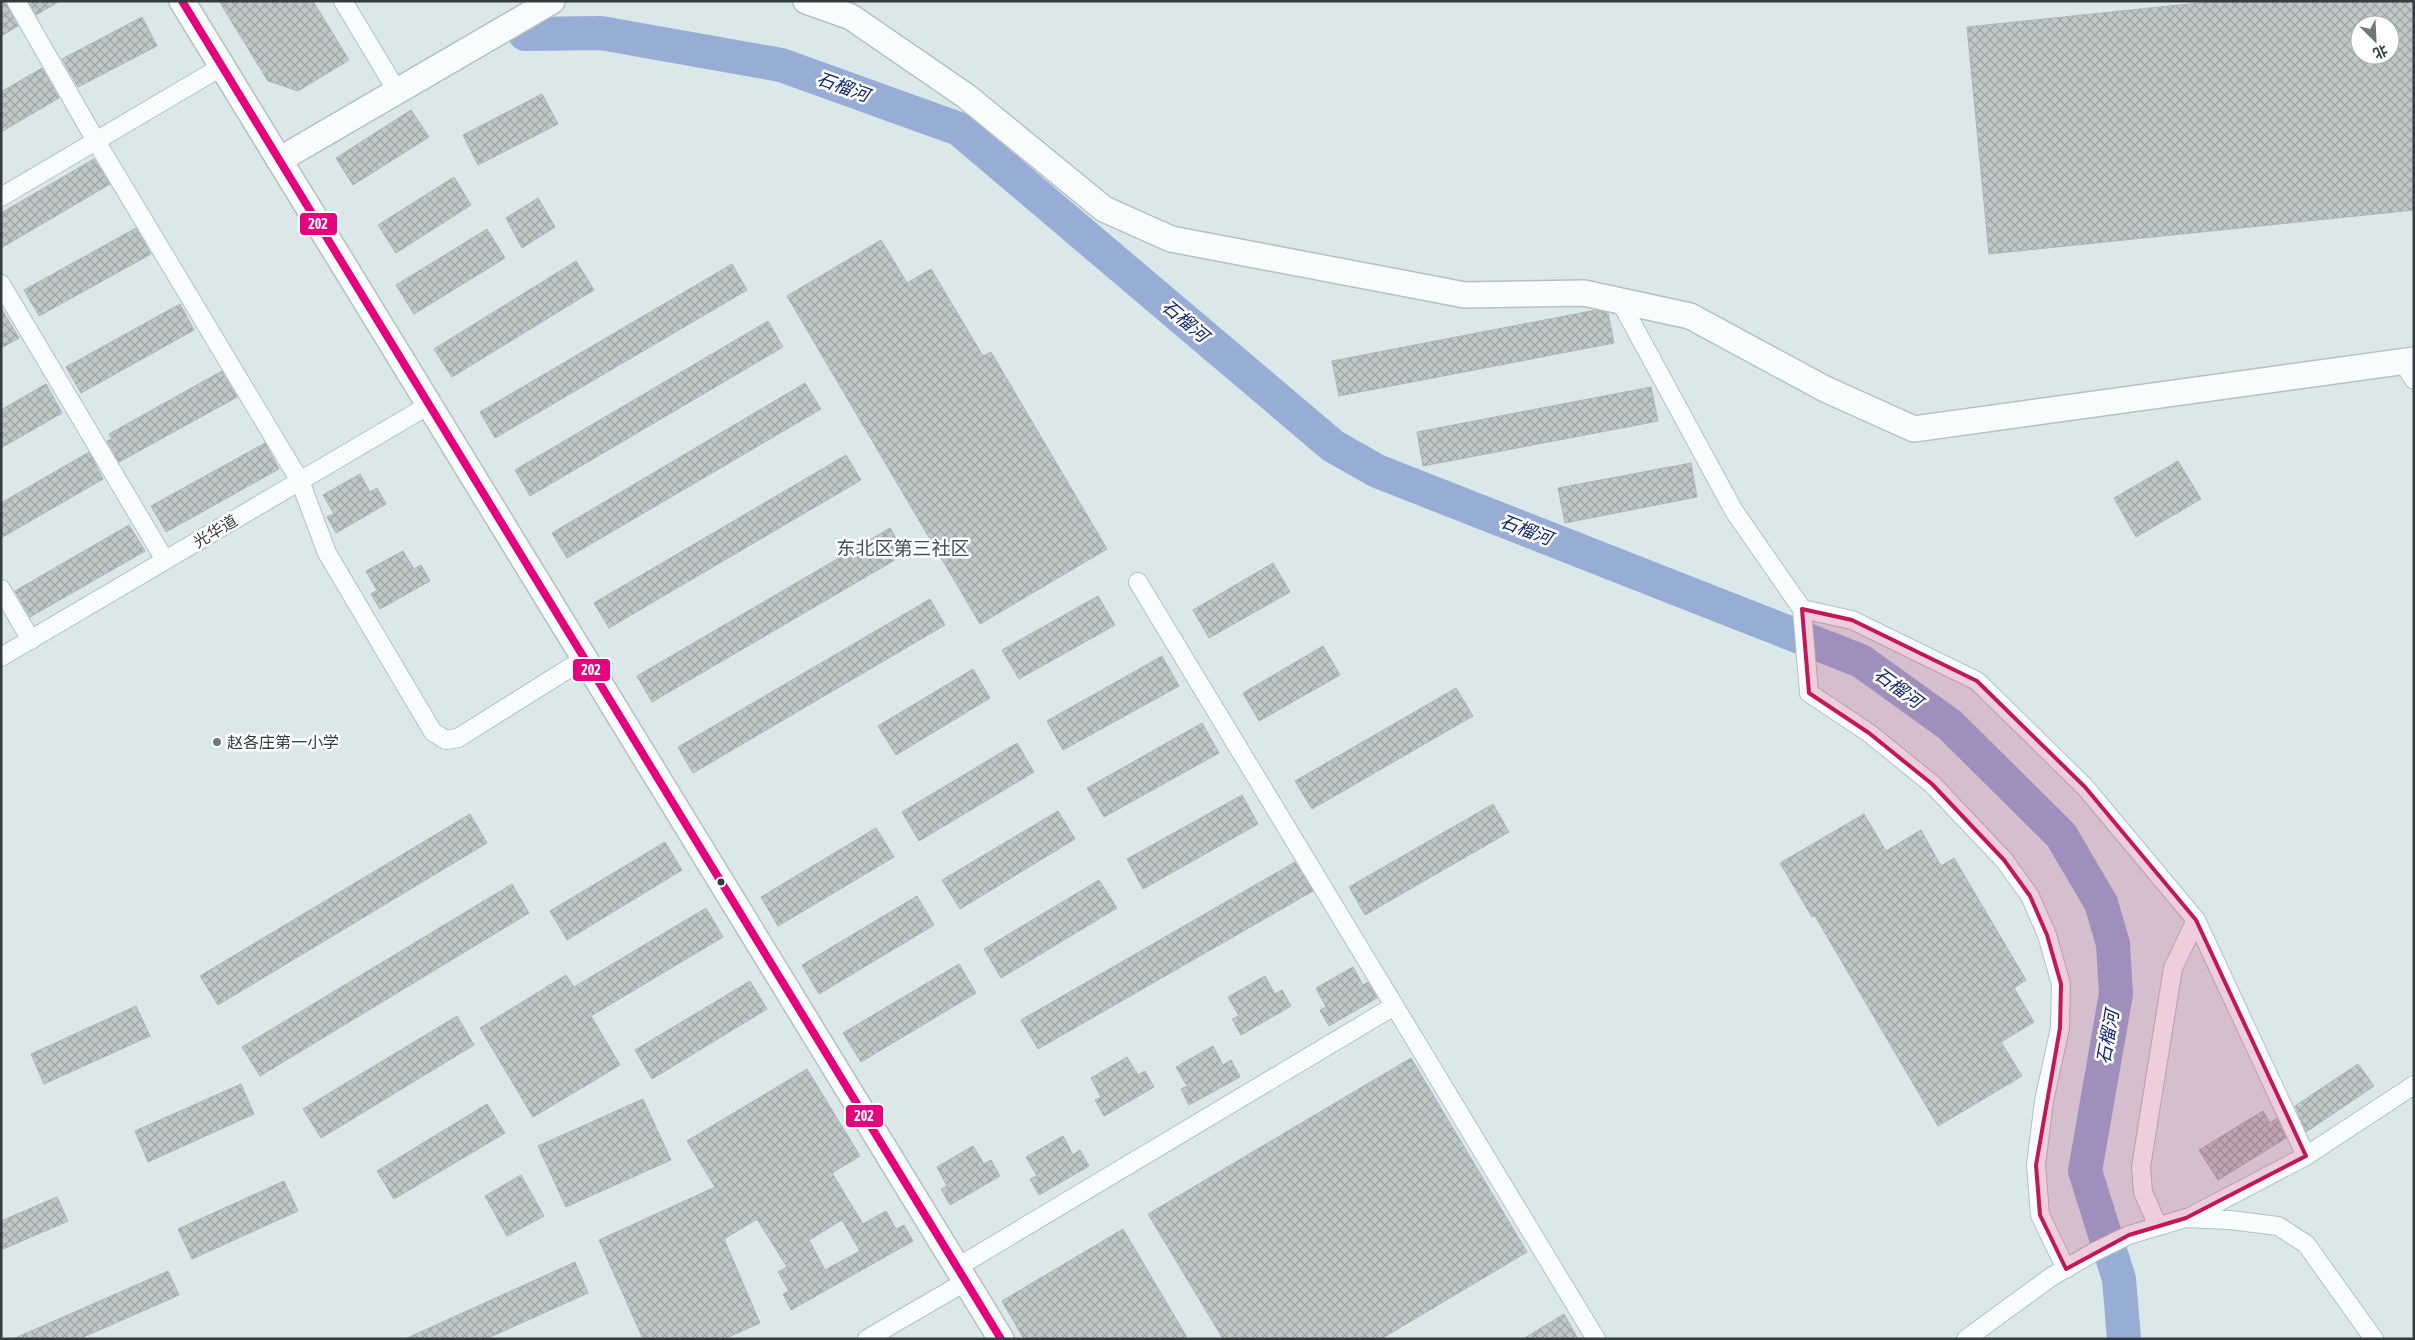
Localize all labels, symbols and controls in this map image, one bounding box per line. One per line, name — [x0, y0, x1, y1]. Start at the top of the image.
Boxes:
north arrow — [2350, 15, 2400, 65]
text: 北 — [2371, 42, 2390, 62]
water label: 石榴河 — [814, 67, 875, 107]
line badge: 202 — [299, 212, 338, 236]
text: 202 — [308, 216, 328, 232]
water label: 石榴河 — [1158, 295, 1215, 348]
water label: 石榴河 — [1497, 510, 1558, 550]
street label: 光华道 — [190, 511, 240, 551]
district label: 东北区第三社区 — [836, 537, 970, 559]
line badge: 202 — [572, 658, 611, 682]
text: 202 — [581, 662, 601, 678]
water label: 石榴河 — [1870, 663, 1929, 714]
place label: 赵各庄第一小学 — [227, 733, 339, 751]
marker: 赵各庄第一小学 — [211, 736, 223, 748]
unlabelled marker — [716, 877, 726, 887]
water label: 石榴河 — [2092, 1006, 2123, 1065]
line badge: 202 — [845, 1104, 884, 1128]
text: 202 — [854, 1108, 874, 1124]

